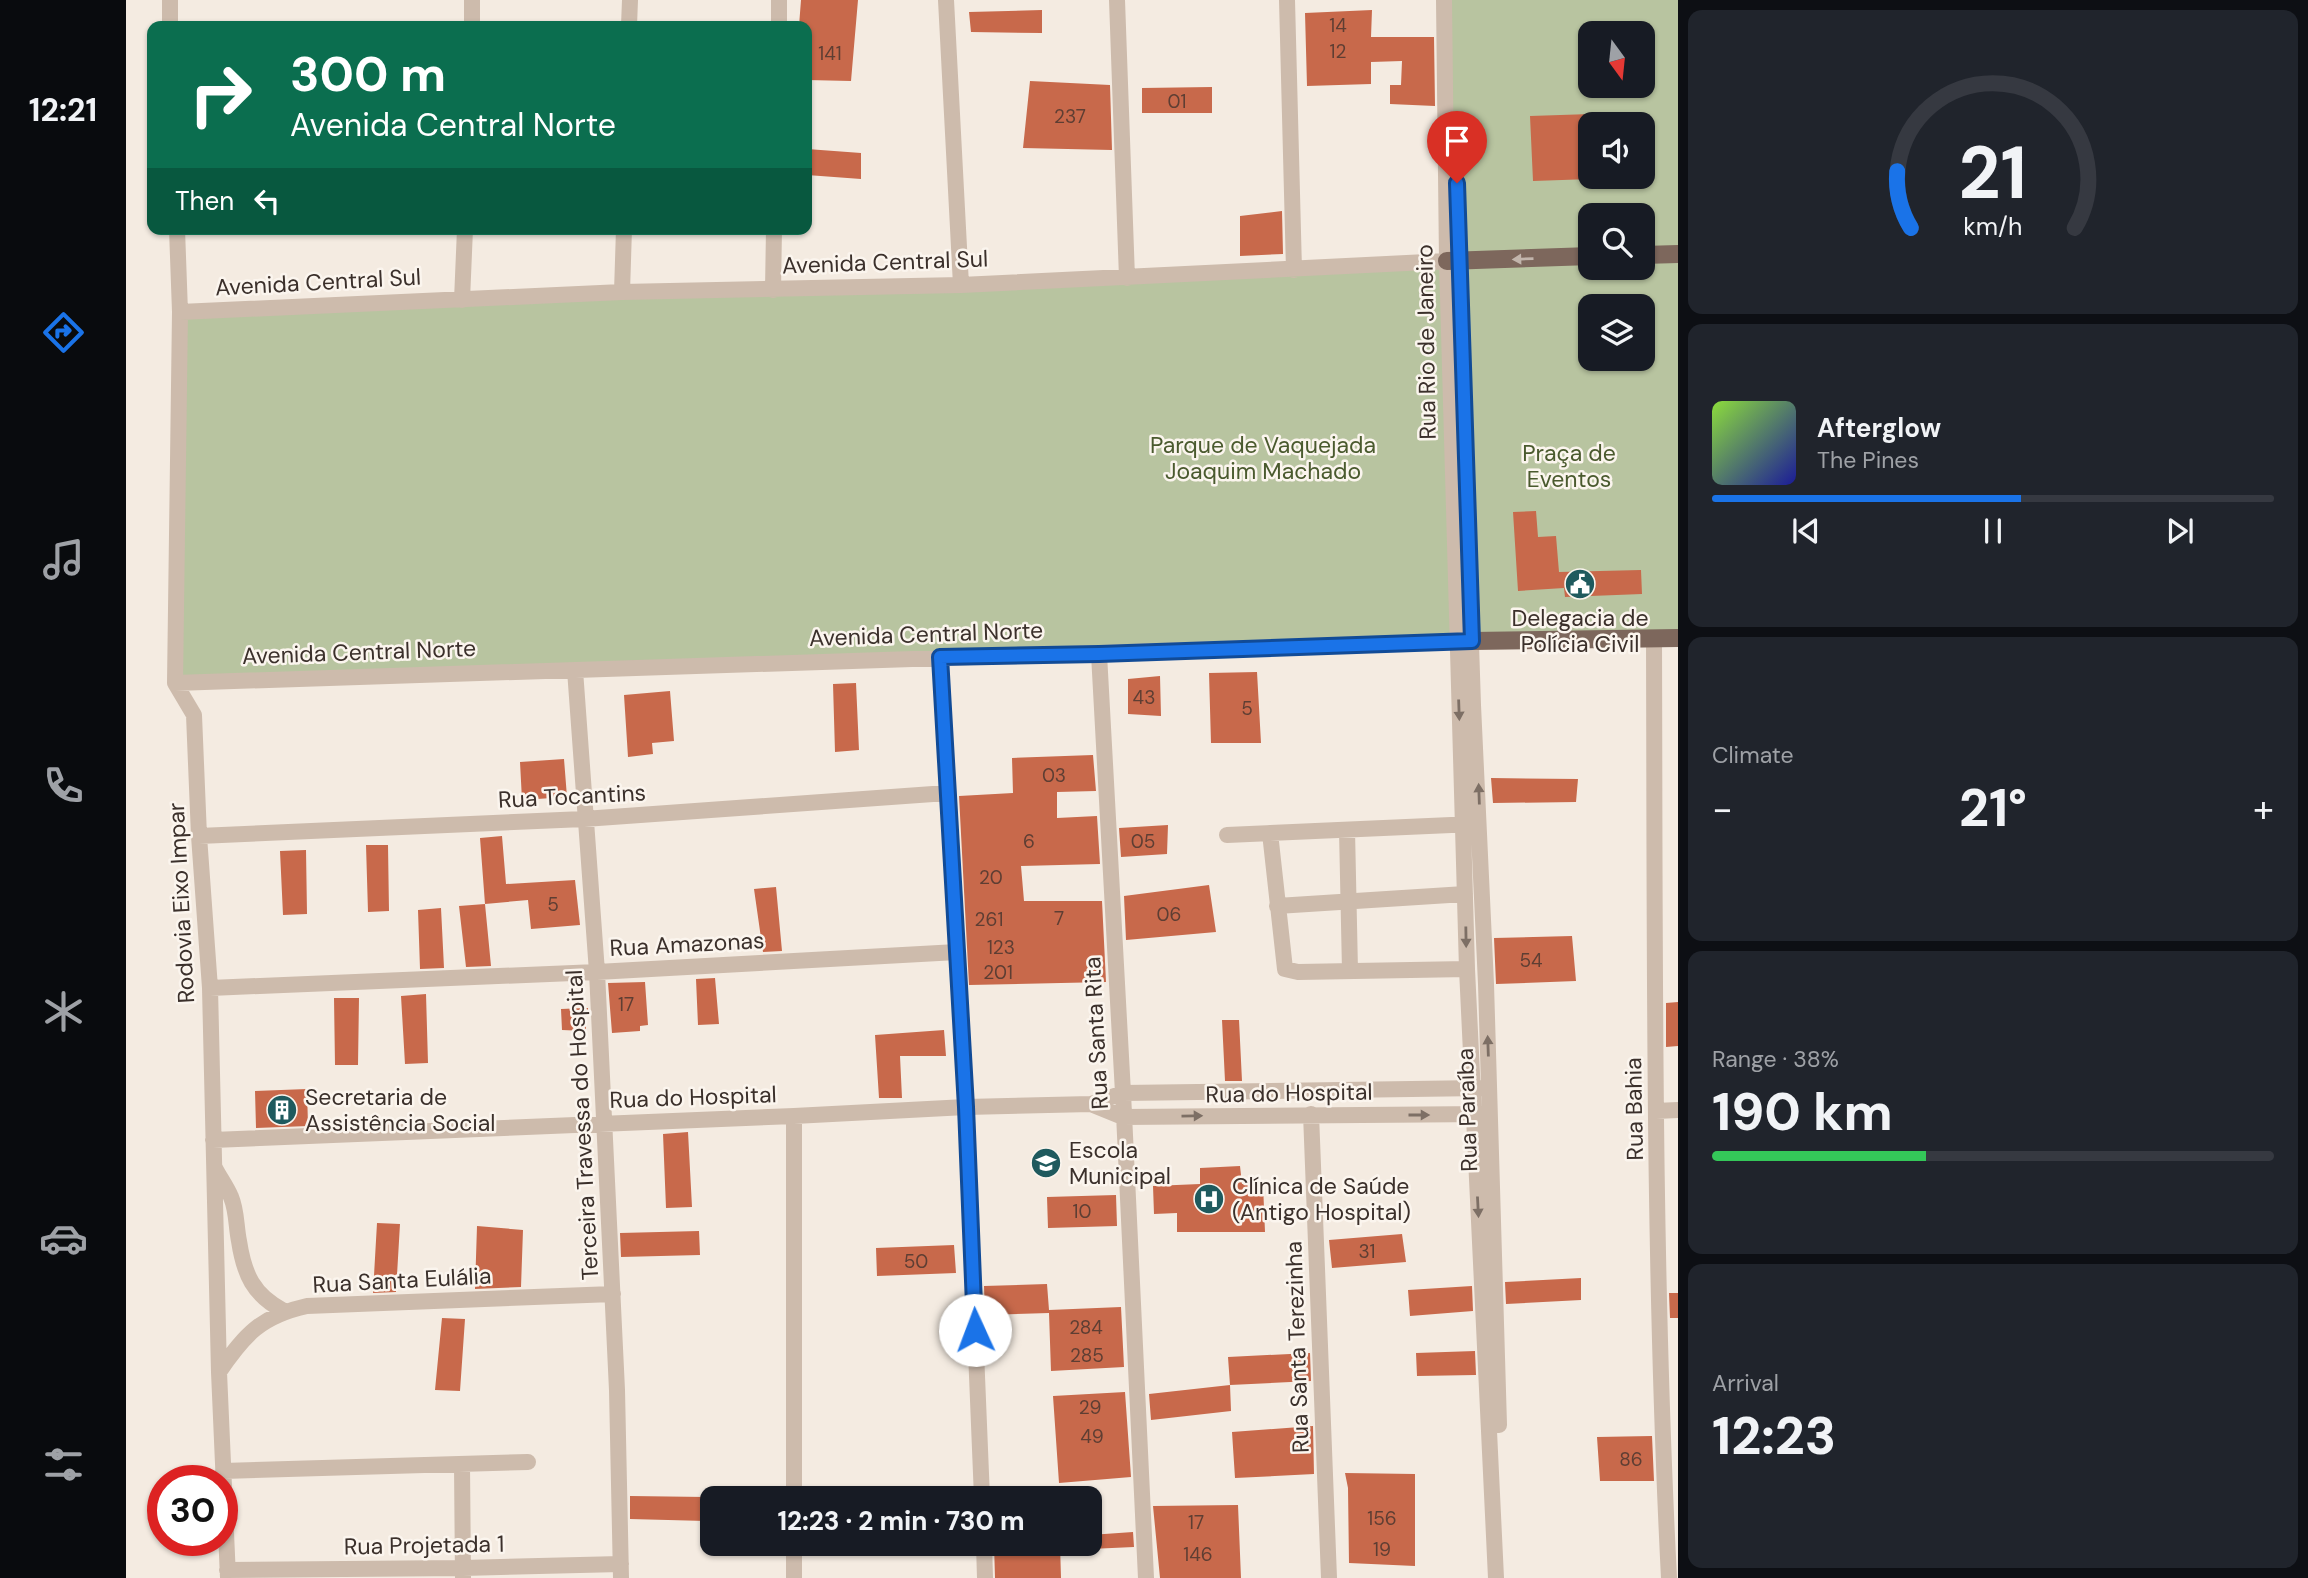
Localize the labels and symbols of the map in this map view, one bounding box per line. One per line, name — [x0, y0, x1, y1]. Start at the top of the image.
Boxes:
house number: 14 — [1329, 13, 1347, 38]
north arrow — [1578, 21, 1656, 98]
house number: 12 — [1330, 39, 1346, 64]
house number: 141 — [818, 41, 842, 66]
house number: 01 — [1168, 89, 1186, 114]
house number: 237 — [1054, 104, 1086, 129]
pin — [1427, 111, 1487, 183]
street label: Avenida Central Sul — [781, 243, 989, 281]
street label: Rua Rio de Janeiro — [1409, 244, 1443, 440]
one-way arrow — [1511, 253, 1533, 264]
street label: Avenida Central Sul — [214, 262, 422, 302]
park label: Parque de Vaquejada Joaquim Machado — [1150, 430, 1376, 486]
park label: Praça de Eventos — [1522, 438, 1616, 494]
public building icon: Delegacia de Polícia Civil — [1563, 567, 1597, 601]
place label: Delegacia de Polícia Civil — [1511, 603, 1649, 659]
street label: Avenida Central Norte — [808, 615, 1044, 653]
street label: Avenida Central Norte — [241, 633, 477, 671]
house number: 43 — [1133, 685, 1155, 710]
house number: 5 — [1241, 696, 1253, 721]
one-way arrow — [1453, 699, 1464, 721]
house number: 03 — [1042, 763, 1066, 788]
street label: Rua Tocantins — [497, 777, 647, 815]
one-way arrow — [1473, 783, 1484, 805]
street label: Rodovia Eixo Impar — [161, 802, 201, 1004]
house number: 6 — [1023, 829, 1035, 854]
house number: 05 — [1131, 829, 1155, 854]
house number: 20 — [979, 865, 1003, 890]
house number: 5 — [547, 892, 559, 917]
house number: 06 — [1157, 902, 1181, 927]
house number: 7 — [1054, 906, 1064, 931]
house number: 261 — [975, 907, 1003, 932]
street label: Rua Amazonas — [609, 925, 765, 963]
one-way arrow — [1460, 926, 1472, 948]
house number: 123 — [987, 935, 1015, 960]
house number: 54 — [1519, 948, 1543, 973]
street label: Rua Santa Rita — [1077, 956, 1115, 1110]
house number: 201 — [983, 960, 1013, 985]
street label: Terceira Travessa do Hospital — [559, 969, 605, 1281]
house number: 17 — [618, 992, 634, 1017]
one-way arrow — [1483, 1035, 1494, 1057]
street label: Rua Paraíba — [1450, 1048, 1484, 1172]
street label: Rua Bahia — [1618, 1057, 1650, 1161]
street label: Rua do Hospital — [1205, 1077, 1373, 1109]
street label: Rua do Hospital — [609, 1079, 777, 1115]
place label: Secretaria de Assistência Social — [305, 1082, 496, 1138]
building icon: Secretaria de Assistência Social — [265, 1093, 299, 1127]
one-way arrow — [1408, 1109, 1430, 1121]
one-way arrow — [1181, 1111, 1203, 1122]
place label: Escola Municipal — [1069, 1135, 1171, 1191]
school or university icon: Escola Municipal — [1029, 1146, 1063, 1180]
place label: Clínica de Saúde (Antigo Hospital) — [1232, 1171, 1411, 1227]
hospital icon: Clínica de Saúde (Antigo Hospital) — [1192, 1182, 1226, 1216]
one-way arrow — [1473, 1196, 1484, 1218]
house number: 10 — [1073, 1199, 1091, 1224]
house number: 31 — [1359, 1239, 1375, 1264]
street label: Rua Santa Terezinha — [1278, 1240, 1316, 1454]
house number: 50 — [904, 1249, 928, 1274]
street label: Rua Santa Eulália — [312, 1260, 492, 1300]
position arrow — [938, 1293, 1012, 1367]
house number: 284 — [1069, 1315, 1103, 1340]
house number: 285 — [1070, 1343, 1104, 1368]
house number: 29 — [1079, 1395, 1101, 1420]
house number: 49 — [1080, 1424, 1104, 1449]
house number: 86 — [1619, 1447, 1643, 1472]
speed limit sign: 30 — [147, 1465, 238, 1556]
house number: 156 — [1367, 1506, 1397, 1531]
house number: 17 — [1188, 1510, 1204, 1535]
street label: Rua Projetada 1 — [343, 1529, 505, 1561]
house number: 19 — [1373, 1537, 1391, 1562]
house number: 146 — [1183, 1542, 1213, 1567]

